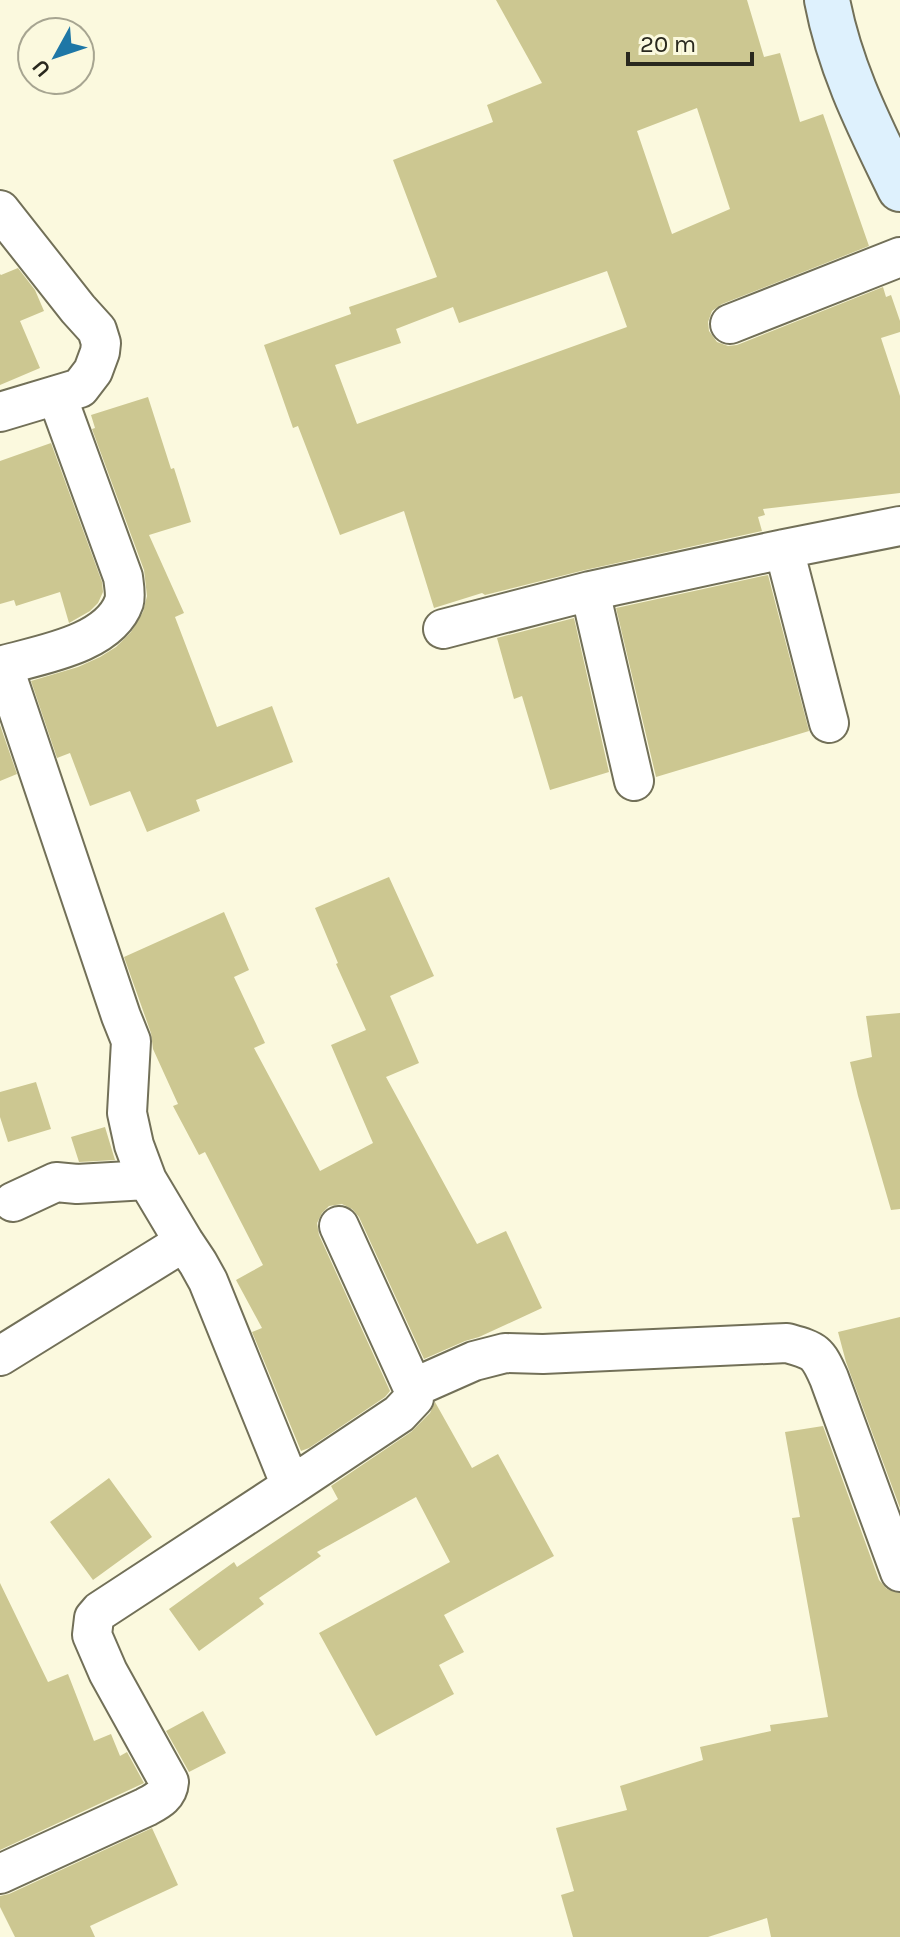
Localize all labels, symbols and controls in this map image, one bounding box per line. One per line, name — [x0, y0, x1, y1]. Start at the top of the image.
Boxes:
north arrow — [16, 16, 96, 96]
scale bar — [628, 16, 752, 66]
text: 20 m — [640, 30, 696, 58]
text: U — [27, 54, 56, 82]

